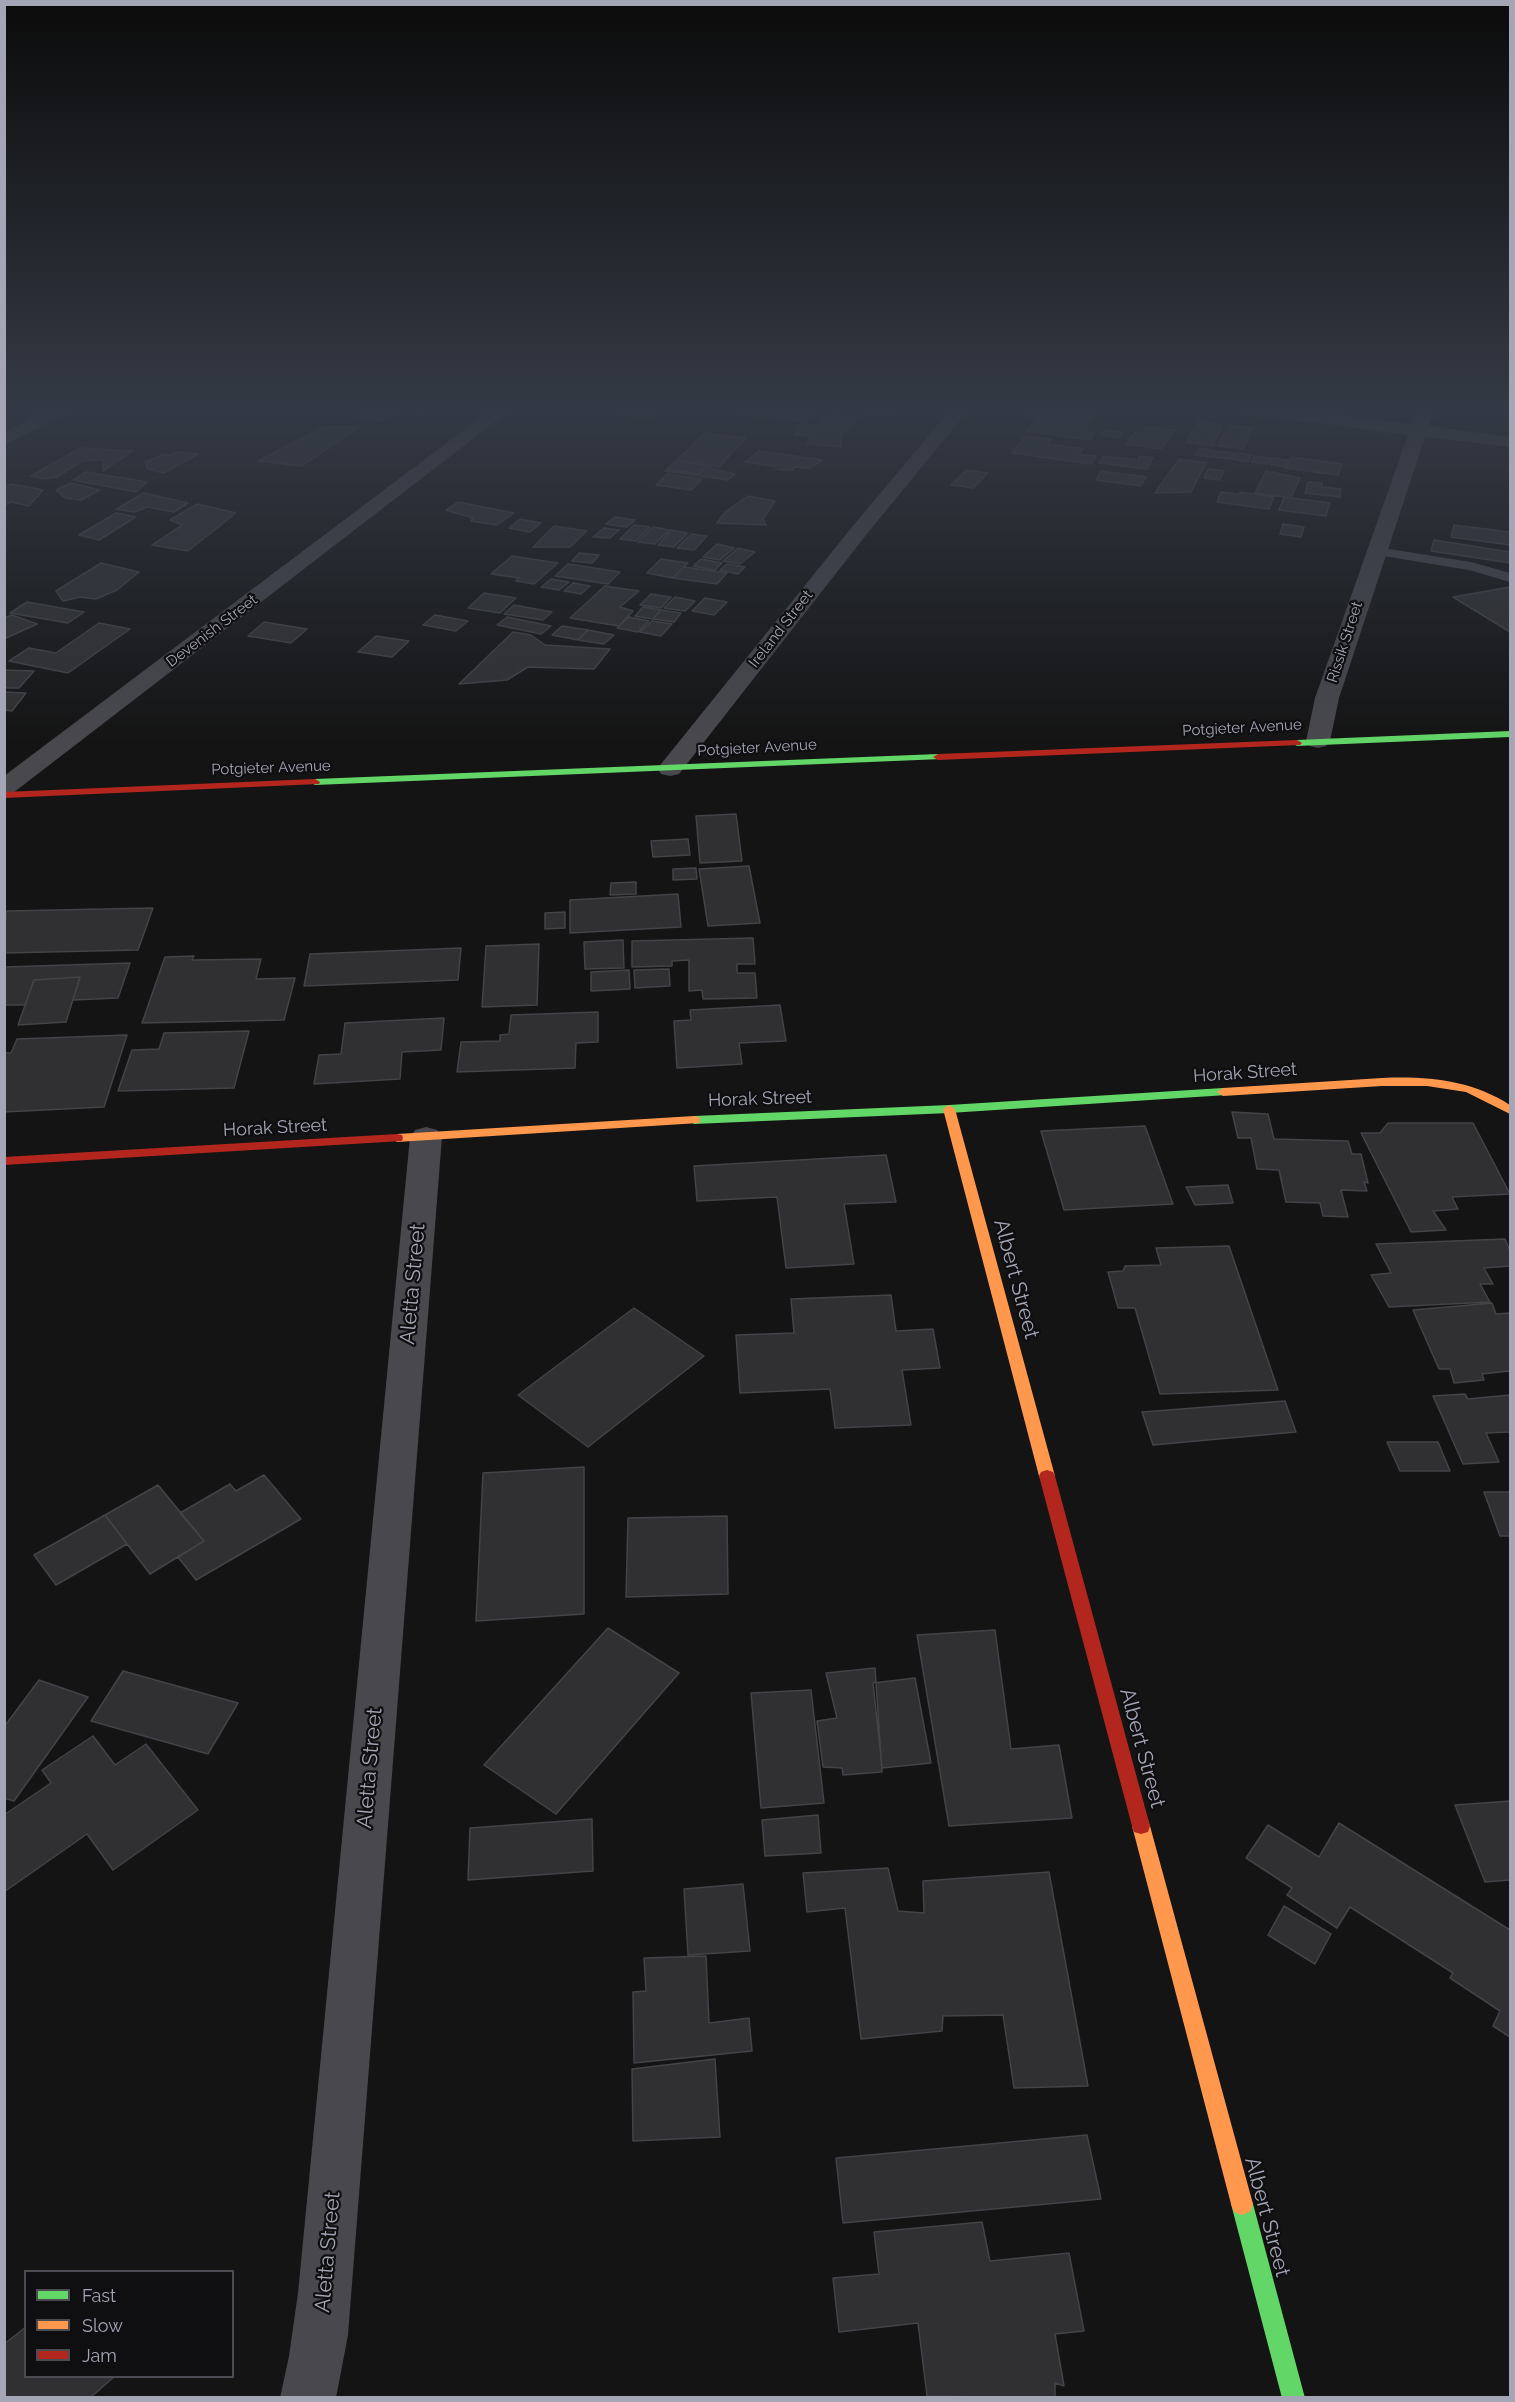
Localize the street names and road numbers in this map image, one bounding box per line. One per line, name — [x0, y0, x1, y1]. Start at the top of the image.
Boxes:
street label: Ireland Street — [745, 587, 817, 671]
street label: Devenish Street — [163, 591, 261, 671]
street label: Rissik Street — [1323, 599, 1367, 685]
street label: Potgieter Avenue — [1182, 716, 1302, 740]
street label: Potgieter Avenue — [697, 736, 817, 760]
street label: Potgieter Avenue — [211, 757, 331, 779]
street label: Horak Street — [1192, 1059, 1298, 1087]
street label: Horak Street — [708, 1086, 812, 1112]
street label: Horak Street — [223, 1114, 327, 1142]
street label: Albert Street — [988, 1216, 1044, 1342]
street label: Aletta Street — [395, 1223, 431, 1345]
street label: Albert Street — [1114, 1685, 1170, 1811]
street label: Aletta Street — [352, 1707, 388, 1829]
street label: Albert Street — [1239, 2154, 1295, 2280]
street label: Aletta Street — [310, 2191, 346, 2313]

